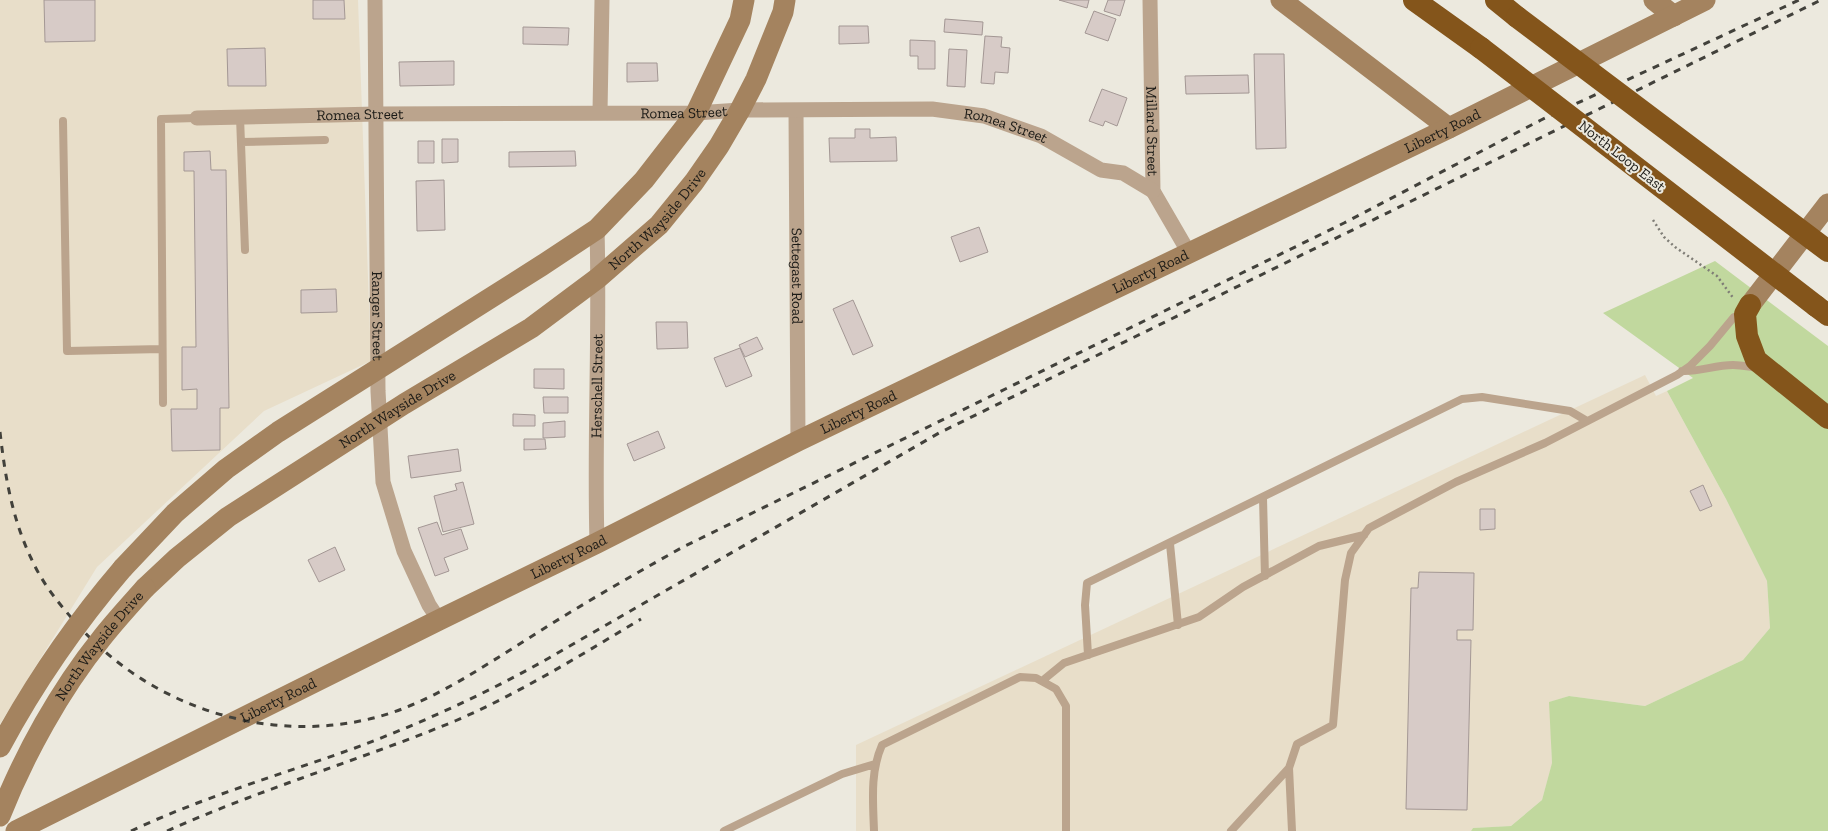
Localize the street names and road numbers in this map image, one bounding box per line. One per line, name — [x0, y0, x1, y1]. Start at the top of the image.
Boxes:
street label: Millard Street — [1142, 86, 1162, 177]
street label: Romea Street — [640, 102, 728, 122]
street label: Romea Street — [963, 104, 1051, 147]
street label: Liberty Road — [1401, 104, 1484, 157]
street label: Romea Street — [316, 105, 404, 124]
street label: North Loop East — [1575, 116, 1669, 196]
street label: North Wayside Drive — [605, 165, 710, 274]
street label: Settegast Road — [788, 228, 806, 325]
street label: Liberty Road — [1109, 245, 1192, 297]
street label: Ranger Street — [368, 271, 387, 361]
street label: Herschell Street — [587, 333, 607, 438]
street label: North Wayside Drive — [336, 366, 459, 452]
street label: Liberty Road — [817, 386, 900, 438]
street label: Liberty Road — [528, 530, 610, 583]
street label: North Wayside Drive — [51, 587, 147, 704]
street label: Liberty Road — [237, 673, 320, 727]

